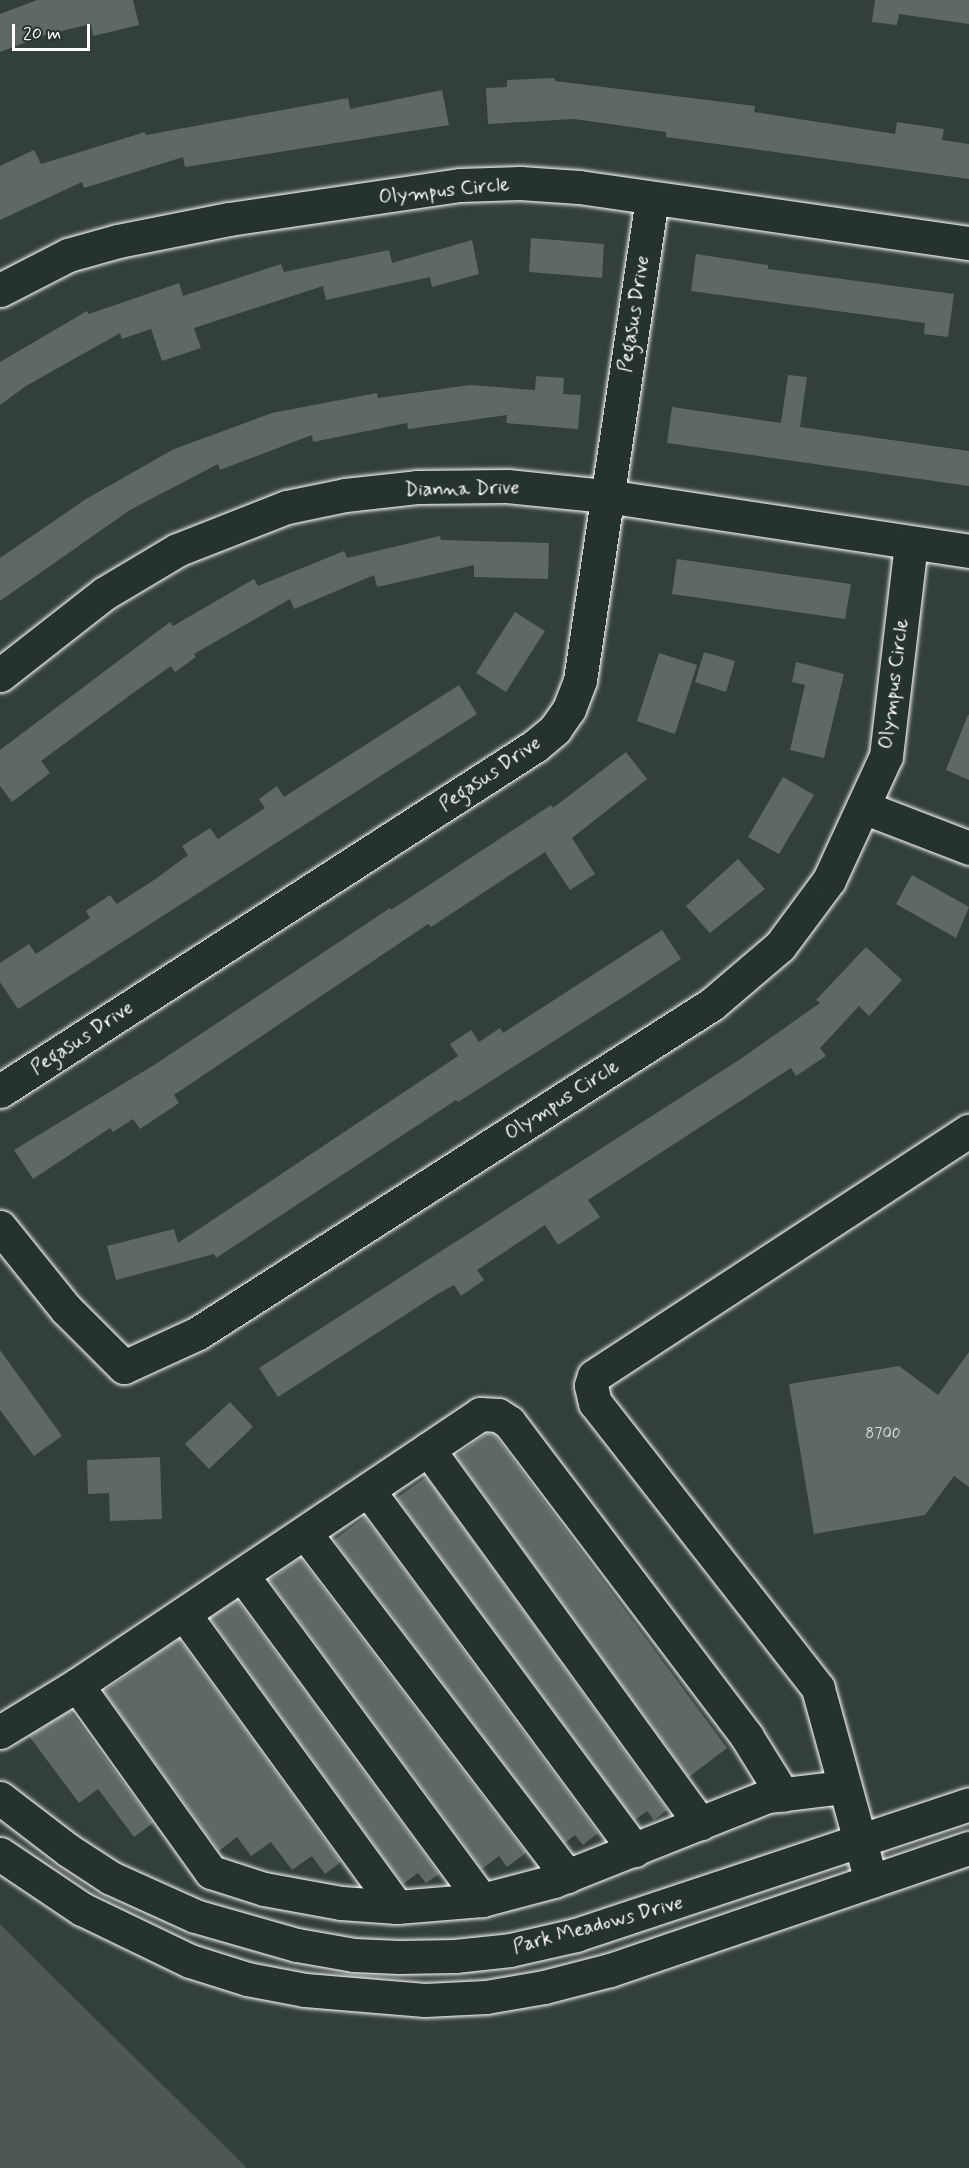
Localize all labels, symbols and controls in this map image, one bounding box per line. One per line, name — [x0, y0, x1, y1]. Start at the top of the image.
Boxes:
scale bar — [15, 12, 93, 50]
text: 20 m — [23, 22, 61, 46]
street label: Olympus Circle — [377, 172, 511, 210]
street label: Pegasus Drive — [613, 255, 655, 373]
street label: Dianna Drive — [404, 476, 520, 502]
street label: Olympus Circle — [874, 617, 914, 751]
street label: Pegasus Drive — [435, 731, 545, 817]
street label: Pegasus Drive — [27, 996, 137, 1080]
street label: Olympus Circle — [500, 1054, 624, 1146]
house number: 8700 — [865, 1424, 901, 1444]
street label: Park Meadows Drive — [511, 1891, 685, 1959]

